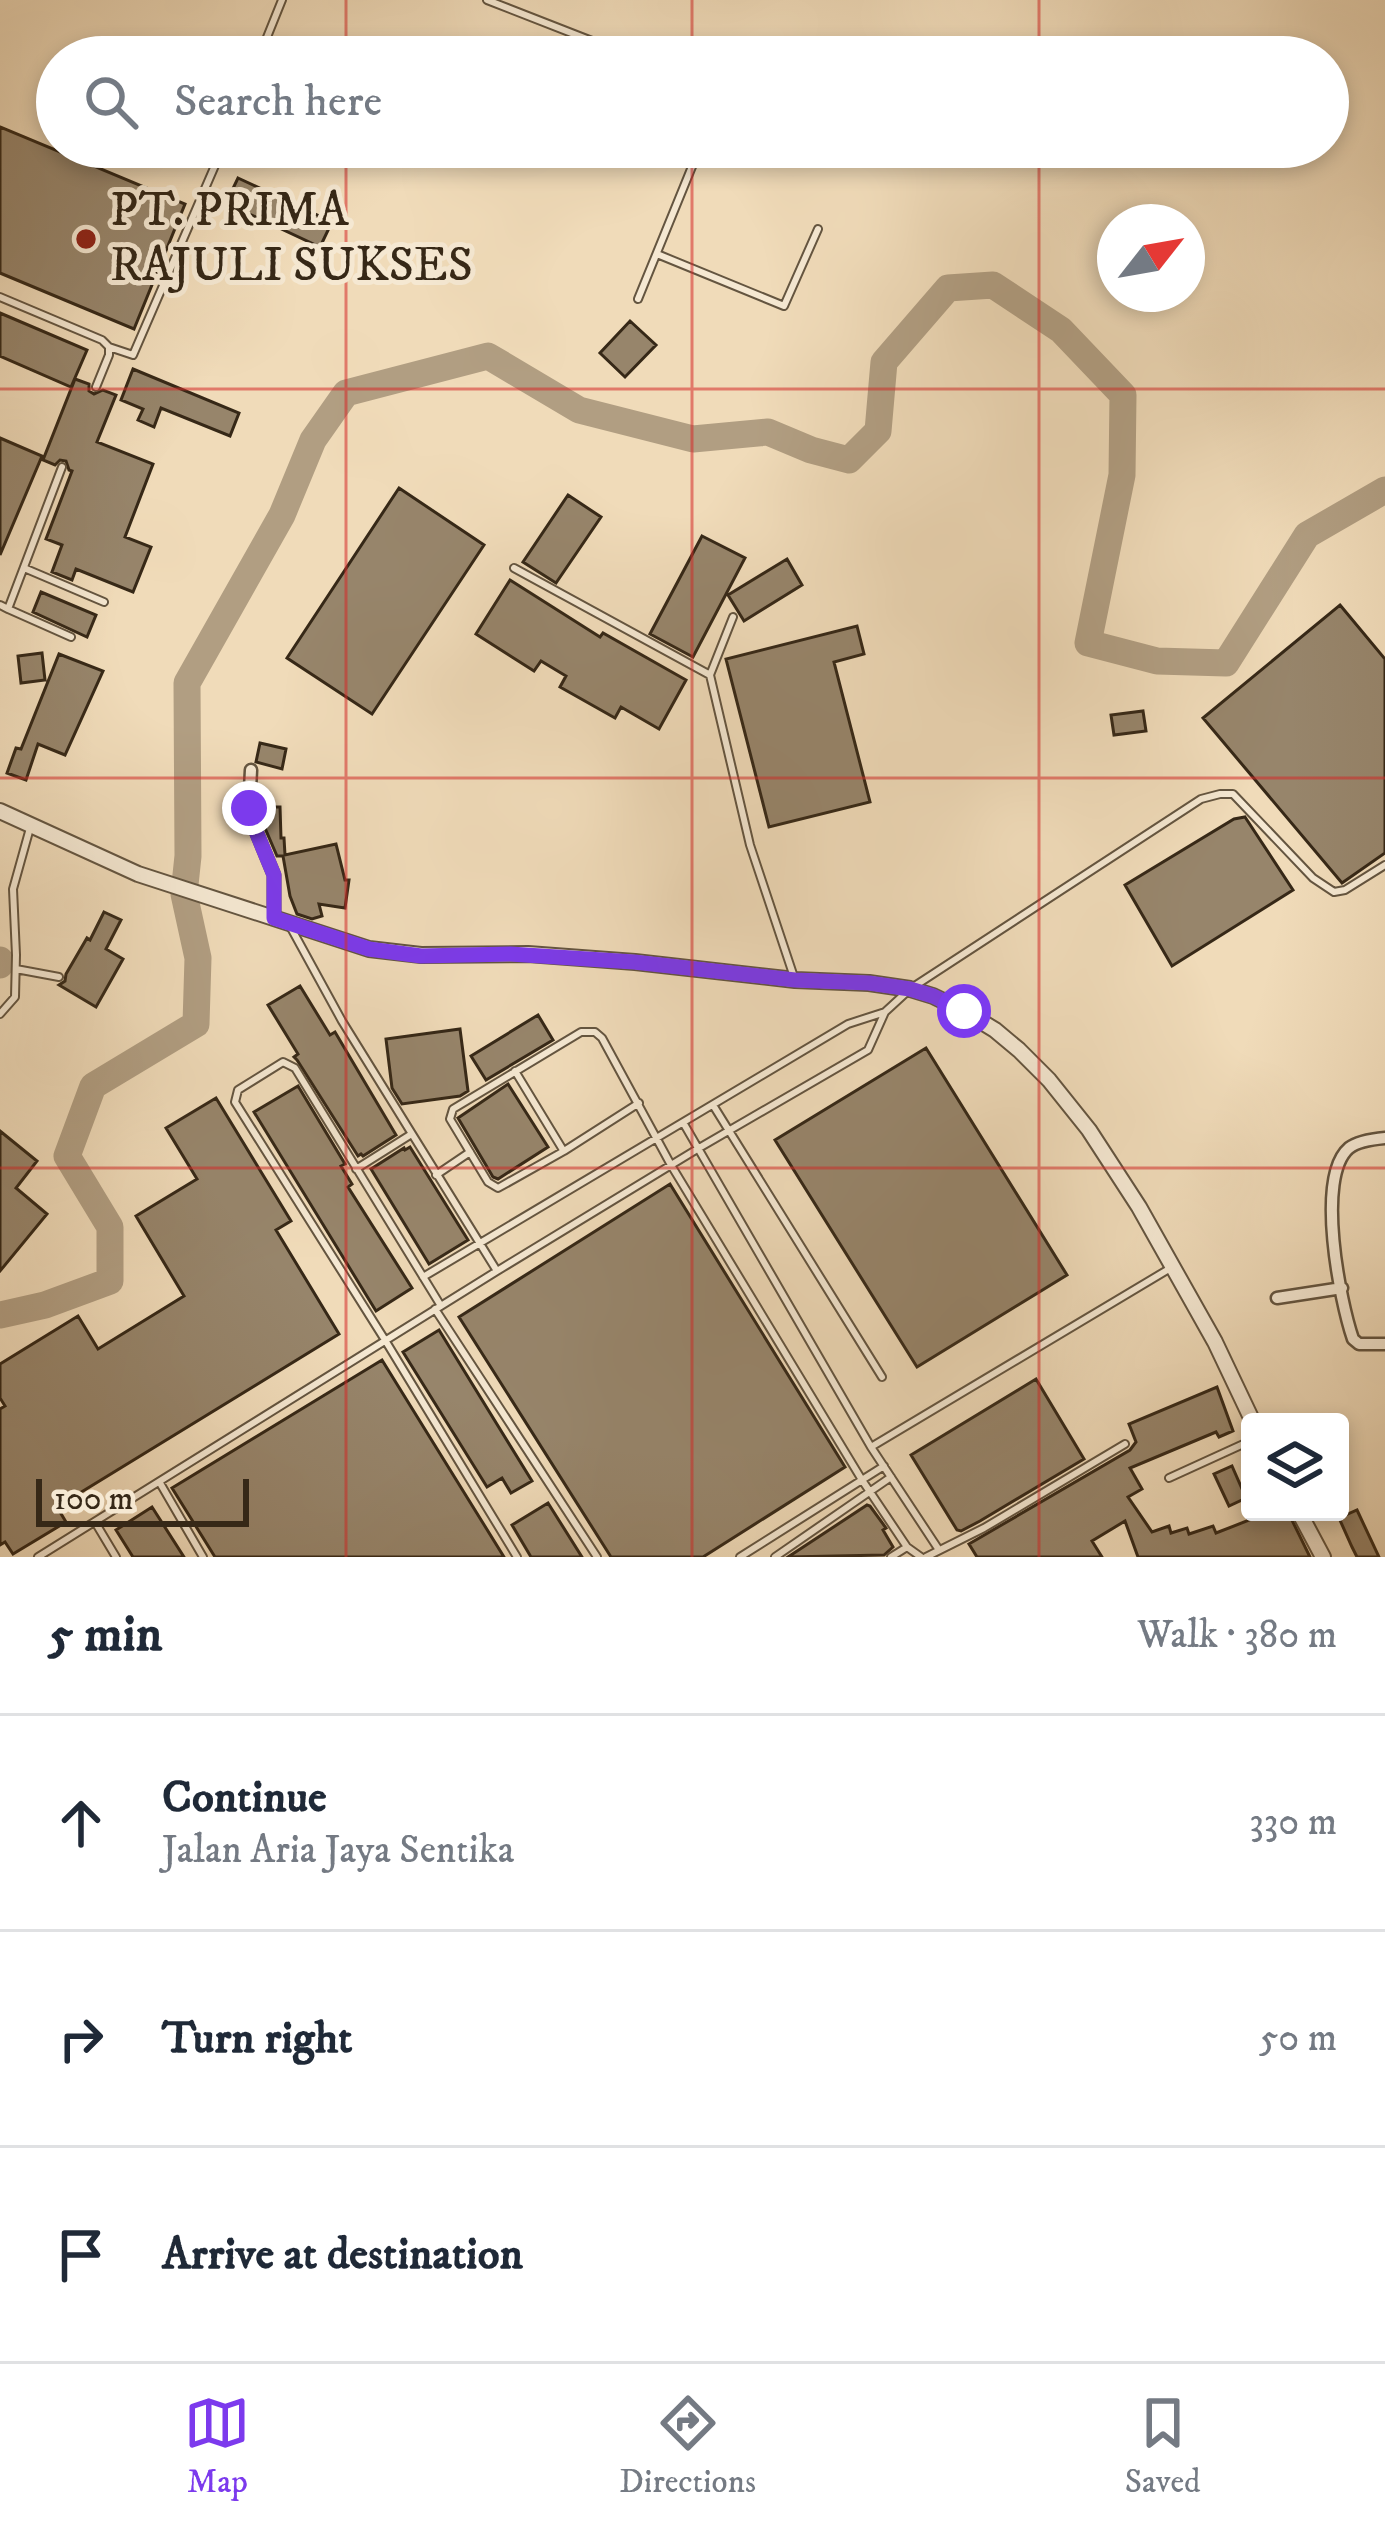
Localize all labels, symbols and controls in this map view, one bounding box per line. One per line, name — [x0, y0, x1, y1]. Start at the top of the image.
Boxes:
search box — [36, 36, 1349, 168]
icon: search — [78, 69, 144, 135]
text: Search here — [174, 74, 382, 130]
place label: PT. PRIMA RAJULI SUKSES — [110, 181, 473, 296]
north arrow — [1097, 204, 1205, 312]
marker: PT. PRIMA RAJULI SUKSES — [73, 226, 99, 252]
route end — [222, 781, 276, 835]
route start — [937, 984, 991, 1038]
map controls — [1241, 1413, 1349, 1521]
button: layers — [1241, 1413, 1349, 1521]
scale bar — [36, 1473, 249, 1526]
text: 100 m — [54, 1479, 133, 1520]
text: 5 min — [48, 1603, 162, 1667]
text: Walk · 380 m — [1137, 1611, 1337, 1660]
text: Continue — [162, 1770, 327, 1826]
icon: ahead — [48, 1790, 114, 1856]
text: 330 m — [1249, 1798, 1337, 1847]
text: Jalan Aria Jaya Sentika — [162, 1826, 514, 1875]
icon: right — [48, 2006, 114, 2072]
text: Turn right — [162, 2011, 352, 2067]
text: 50 m — [1259, 2014, 1337, 2063]
icon: arrive — [48, 2222, 114, 2288]
text: Arrive at destination — [162, 2227, 523, 2283]
tab: Map — [184, 2390, 250, 2503]
tab: Directions — [619, 2390, 756, 2503]
tab: Saved — [1125, 2390, 1201, 2503]

